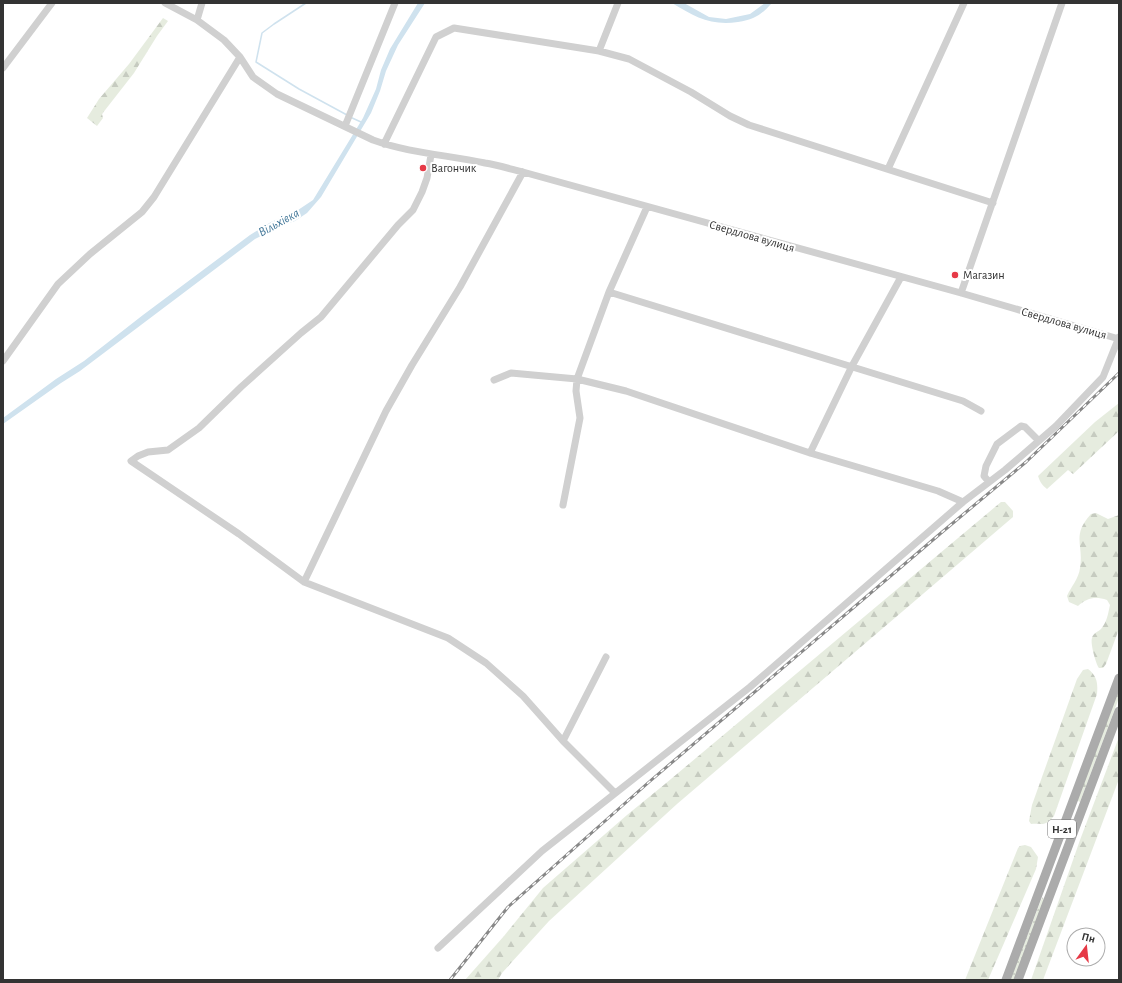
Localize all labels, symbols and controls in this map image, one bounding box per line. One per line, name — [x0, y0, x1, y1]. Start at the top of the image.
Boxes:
place label: Вагончик — [431, 162, 477, 174]
marker: Вагончик — [418, 163, 428, 173]
water label: Вільхівка — [257, 206, 302, 239]
street label: Свердлова вулиця — [708, 218, 796, 255]
place label: Mагазин — [963, 269, 1005, 281]
marker: Mагазин — [950, 270, 960, 280]
street label: Свердлова вулиця — [1020, 305, 1108, 342]
road number: Н-21 — [1048, 820, 1076, 838]
north arrow — [1066, 927, 1106, 967]
text: Пн — [1081, 931, 1096, 945]

